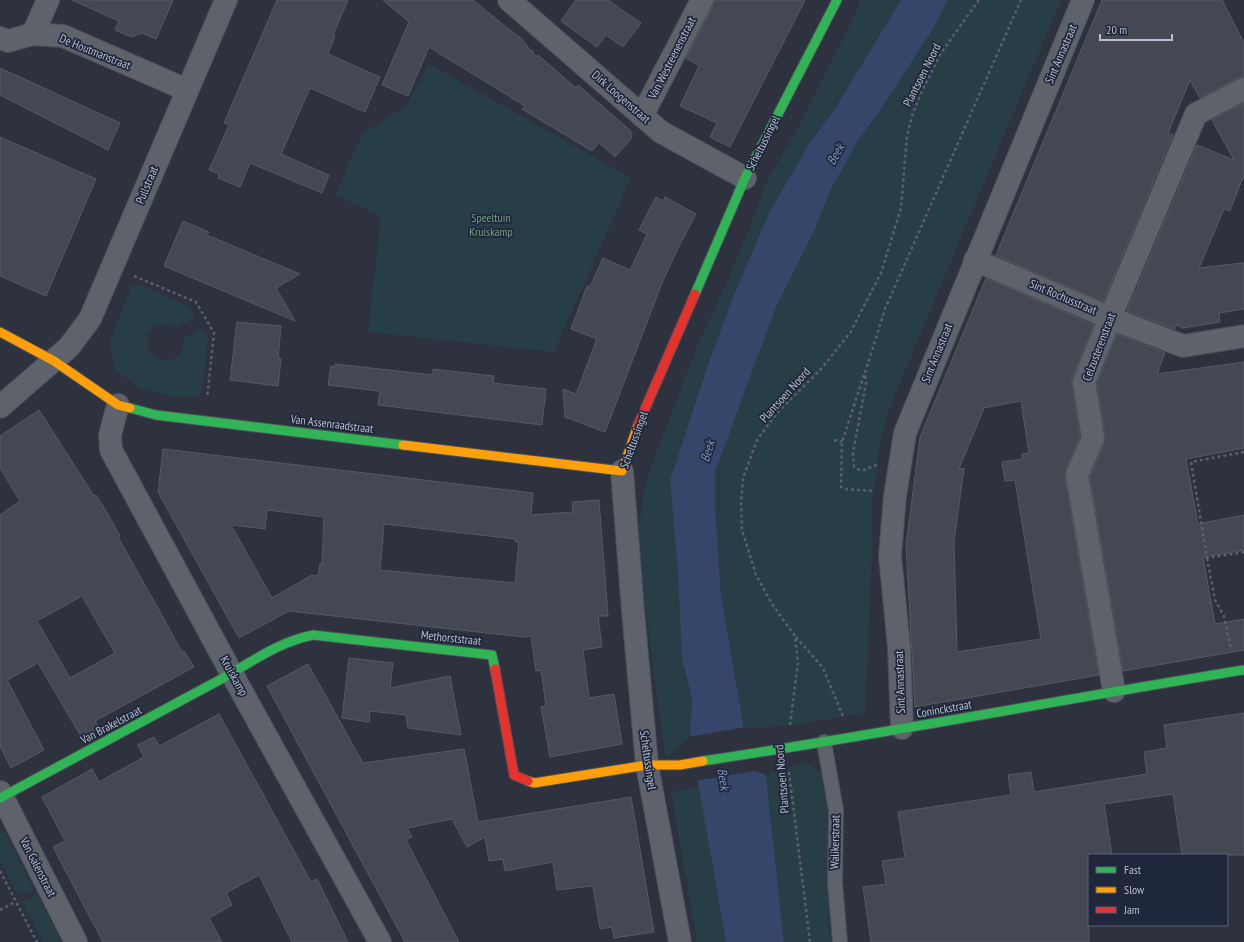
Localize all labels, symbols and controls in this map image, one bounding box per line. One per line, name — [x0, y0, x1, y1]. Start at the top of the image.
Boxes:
street label: Van Westreenenstraat — [644, 14, 699, 102]
scale bar — [1100, 16, 1172, 42]
street label: Sint Annastraat — [1041, 21, 1080, 86]
text: 20 m — [1106, 22, 1127, 37]
street label: De Houtmanstraat — [57, 30, 134, 73]
street label: Plantsoen Noord — [899, 41, 944, 109]
street label: Dirk Loogenstraat — [589, 67, 654, 127]
street label: Scheltussingel — [742, 113, 783, 173]
water label: Beek — [823, 139, 849, 168]
street label: Pullstraat — [132, 163, 161, 206]
park label: Speeltuin Kruiskamp — [469, 210, 513, 239]
street label: Sint Rochusstraat — [1027, 276, 1100, 318]
street label: Celzusterenstraat — [1079, 310, 1119, 383]
street label: Sint Annastraat — [918, 320, 956, 385]
street label: Plantsoen Noord — [756, 364, 813, 425]
street label: Scheltussingel — [616, 409, 651, 471]
street label: Van Assenraadstraat — [289, 411, 375, 436]
water label: Beek — [696, 436, 719, 464]
street label: Methorststraat — [420, 627, 483, 648]
street label: Sint Annastraat — [891, 650, 908, 714]
street label: Kruiskamp — [217, 653, 251, 698]
street label: Coninckstraat — [915, 696, 973, 721]
street label: Van Brakelstraat — [77, 702, 145, 747]
street label: Scheltussingel — [637, 729, 660, 791]
street label: Plantsoen Noord — [771, 744, 792, 814]
water label: Beek — [713, 767, 734, 793]
street label: Walikerstraat — [827, 814, 842, 869]
street label: Van Galenstraat — [17, 834, 60, 900]
legend — [1088, 854, 1228, 926]
text: Fast — [1124, 862, 1142, 877]
text: Slow — [1124, 882, 1145, 897]
text: Jam — [1123, 902, 1140, 917]

